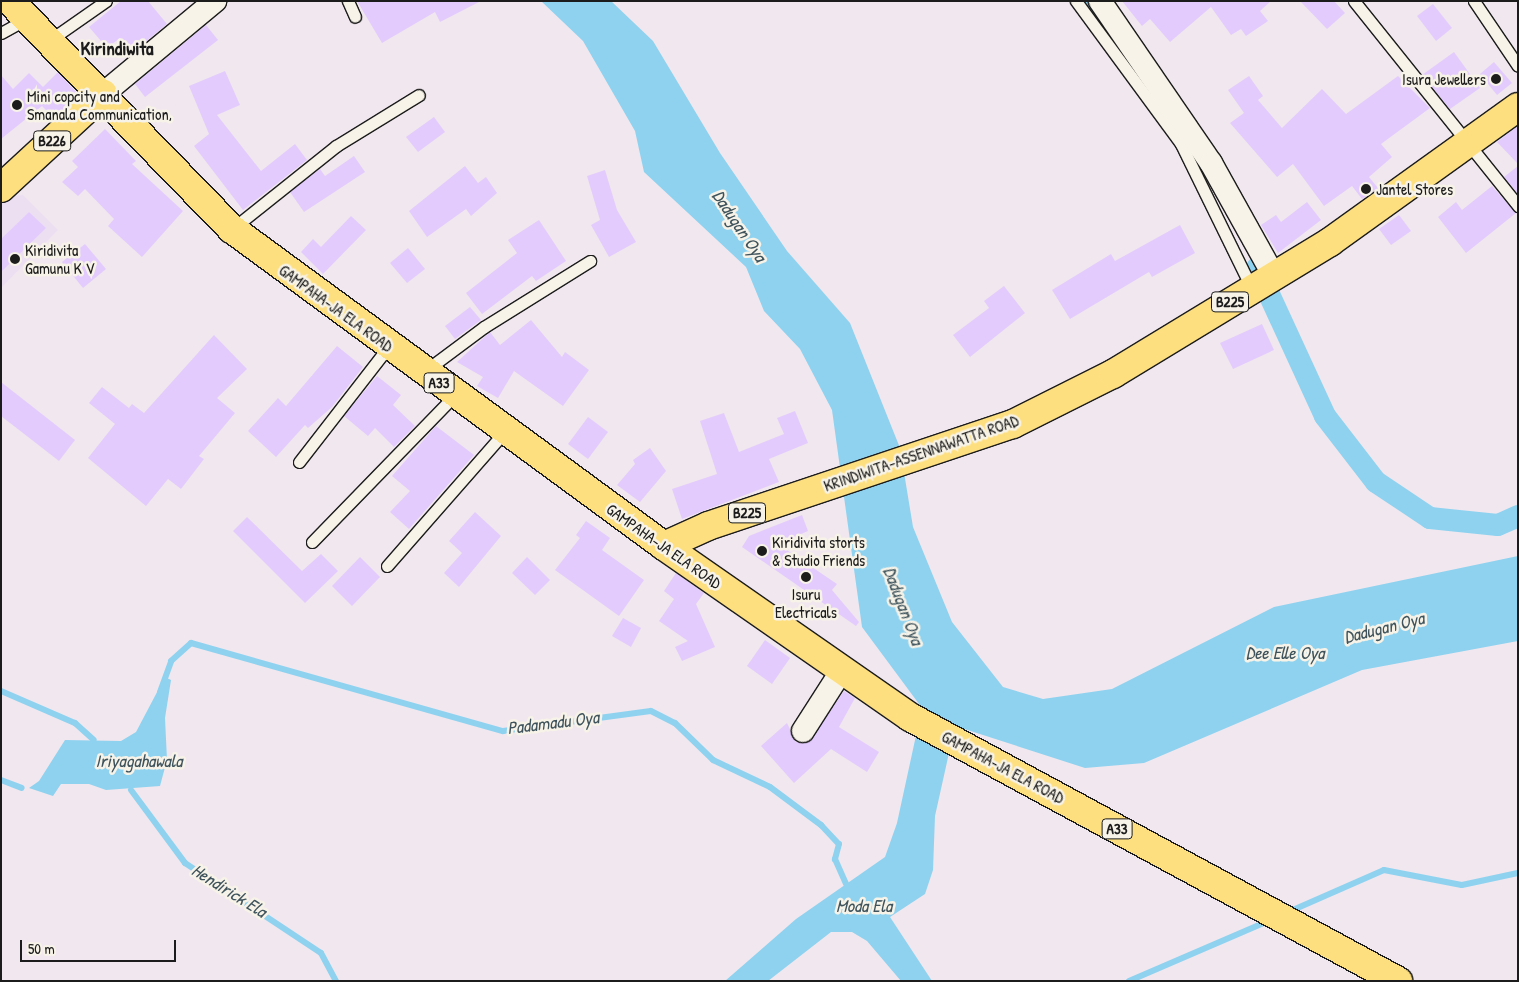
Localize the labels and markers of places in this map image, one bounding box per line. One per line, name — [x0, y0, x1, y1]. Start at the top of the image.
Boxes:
place label: Isura Jewellers — [1402, 69, 1486, 89]
marker: Isura Jewellers — [1490, 73, 1502, 85]
place label: Mini copcity and Smanala Communication, — [27, 86, 172, 124]
marker: Mini copcity and Smanala Communication, — [11, 99, 23, 111]
place label: Jantel Stores — [1376, 179, 1453, 199]
marker: Jantel Stores — [1360, 183, 1372, 195]
place label: Kiridivita Gamunu K V — [25, 240, 95, 278]
marker: Kiridivita Gamunu K V — [9, 253, 21, 265]
place label: Kiridivita storts & Studio Friends — [772, 532, 865, 570]
marker: Kiridivita storts & Studio Friends — [756, 545, 768, 557]
marker: Isuru Electricals — [800, 571, 812, 583]
place label: Isuru Electricals — [775, 584, 837, 622]

